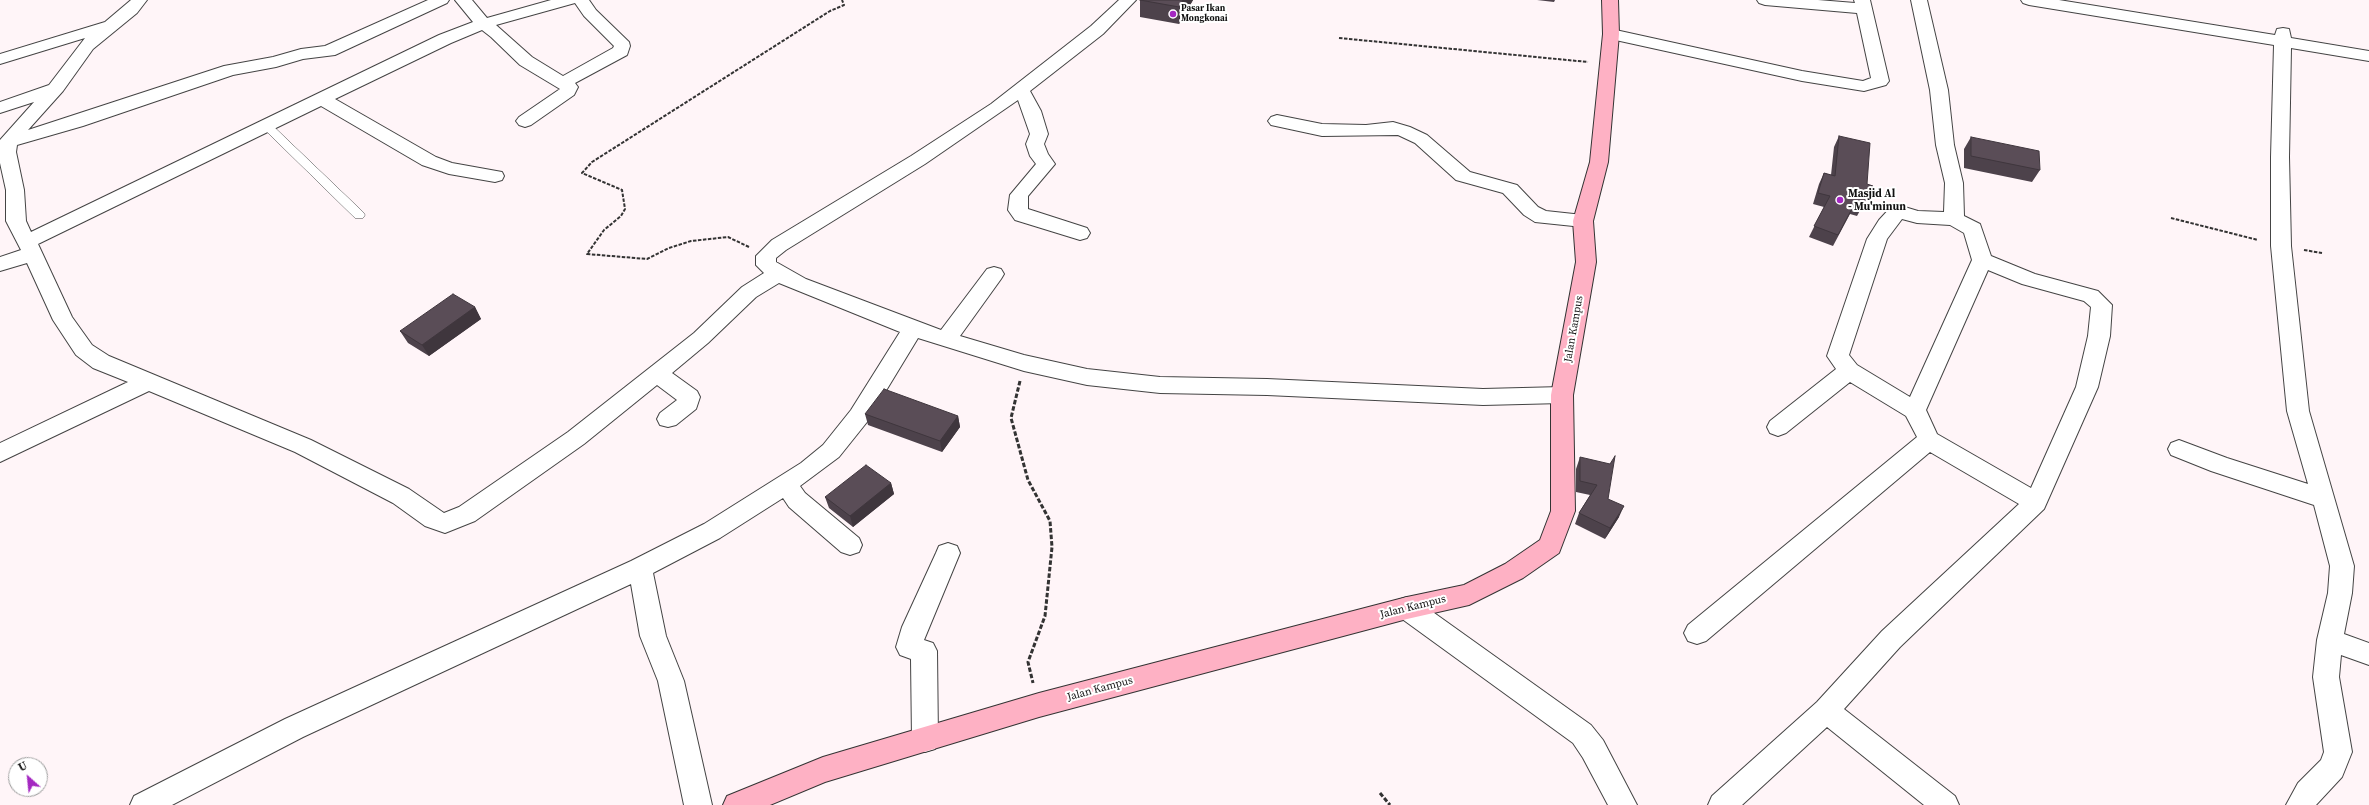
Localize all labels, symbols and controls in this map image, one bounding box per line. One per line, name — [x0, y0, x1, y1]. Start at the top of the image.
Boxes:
place label: Pasar Ikan Mongkonai — [1181, 4, 1228, 25]
marker: Pasar Ikan Mongkonai — [1168, 9, 1178, 19]
place label: Masjid Al - Mu'minun — [1848, 187, 1906, 213]
marker: Masjid Al - Mu'minun — [1835, 195, 1845, 205]
street label: Jalan Kampus — [1562, 295, 1586, 363]
street label: Jalan Kampus — [1379, 592, 1447, 622]
street label: Jalan Kampus — [1066, 674, 1134, 704]
north arrow — [8, 757, 48, 797]
text: U — [16, 758, 30, 775]

